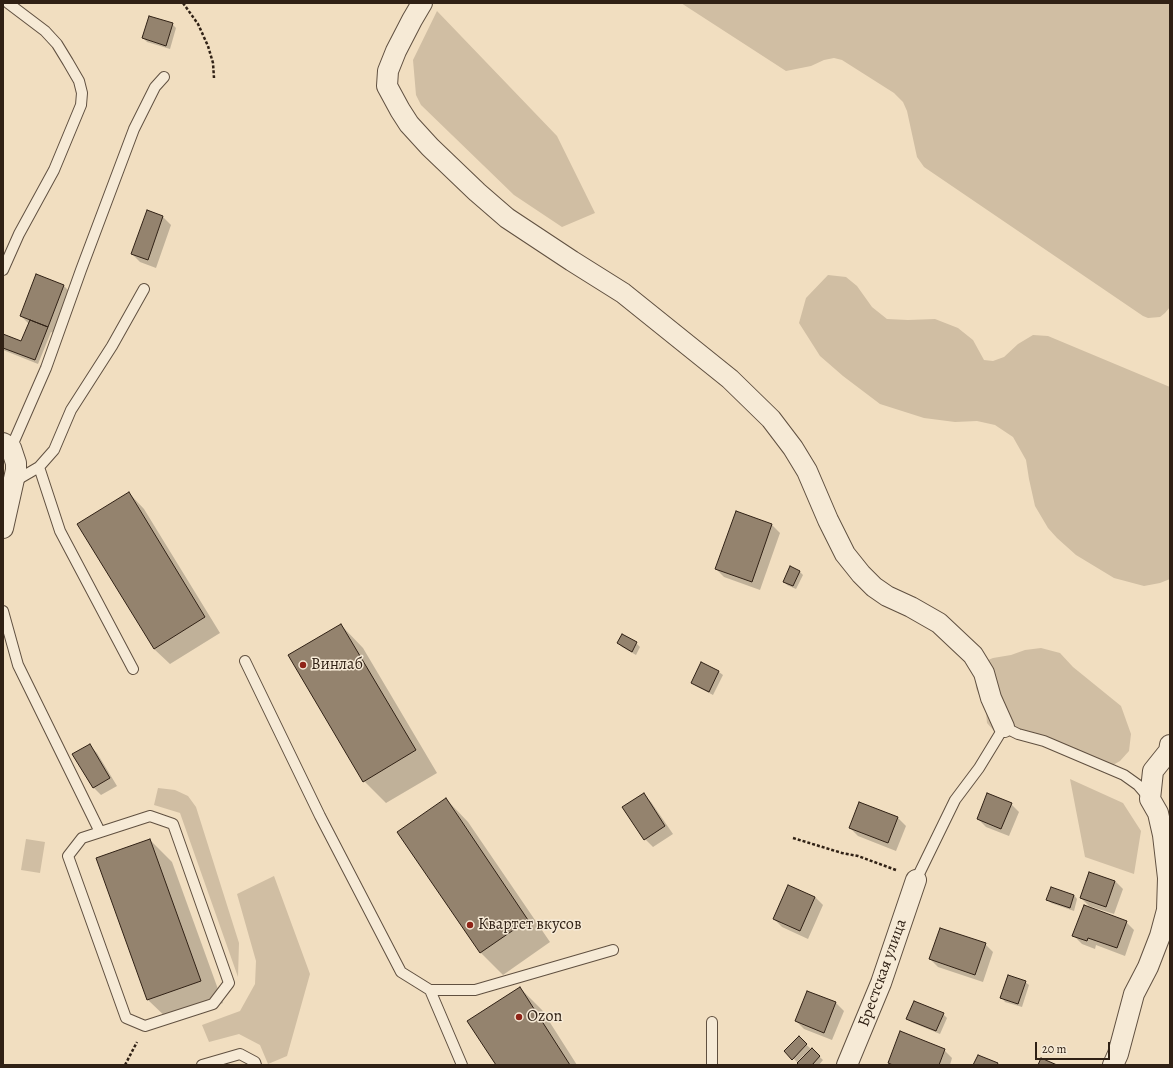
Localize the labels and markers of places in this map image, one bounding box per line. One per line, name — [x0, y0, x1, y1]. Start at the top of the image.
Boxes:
place label: Винлаб — [311, 655, 363, 675]
marker: Винлаб — [298, 660, 308, 670]
place label: Квартет вкусов — [478, 915, 582, 935]
marker: Квартет вкусов — [465, 920, 475, 930]
place label: Ozon — [527, 1007, 562, 1027]
marker: Ozon — [514, 1012, 524, 1022]

